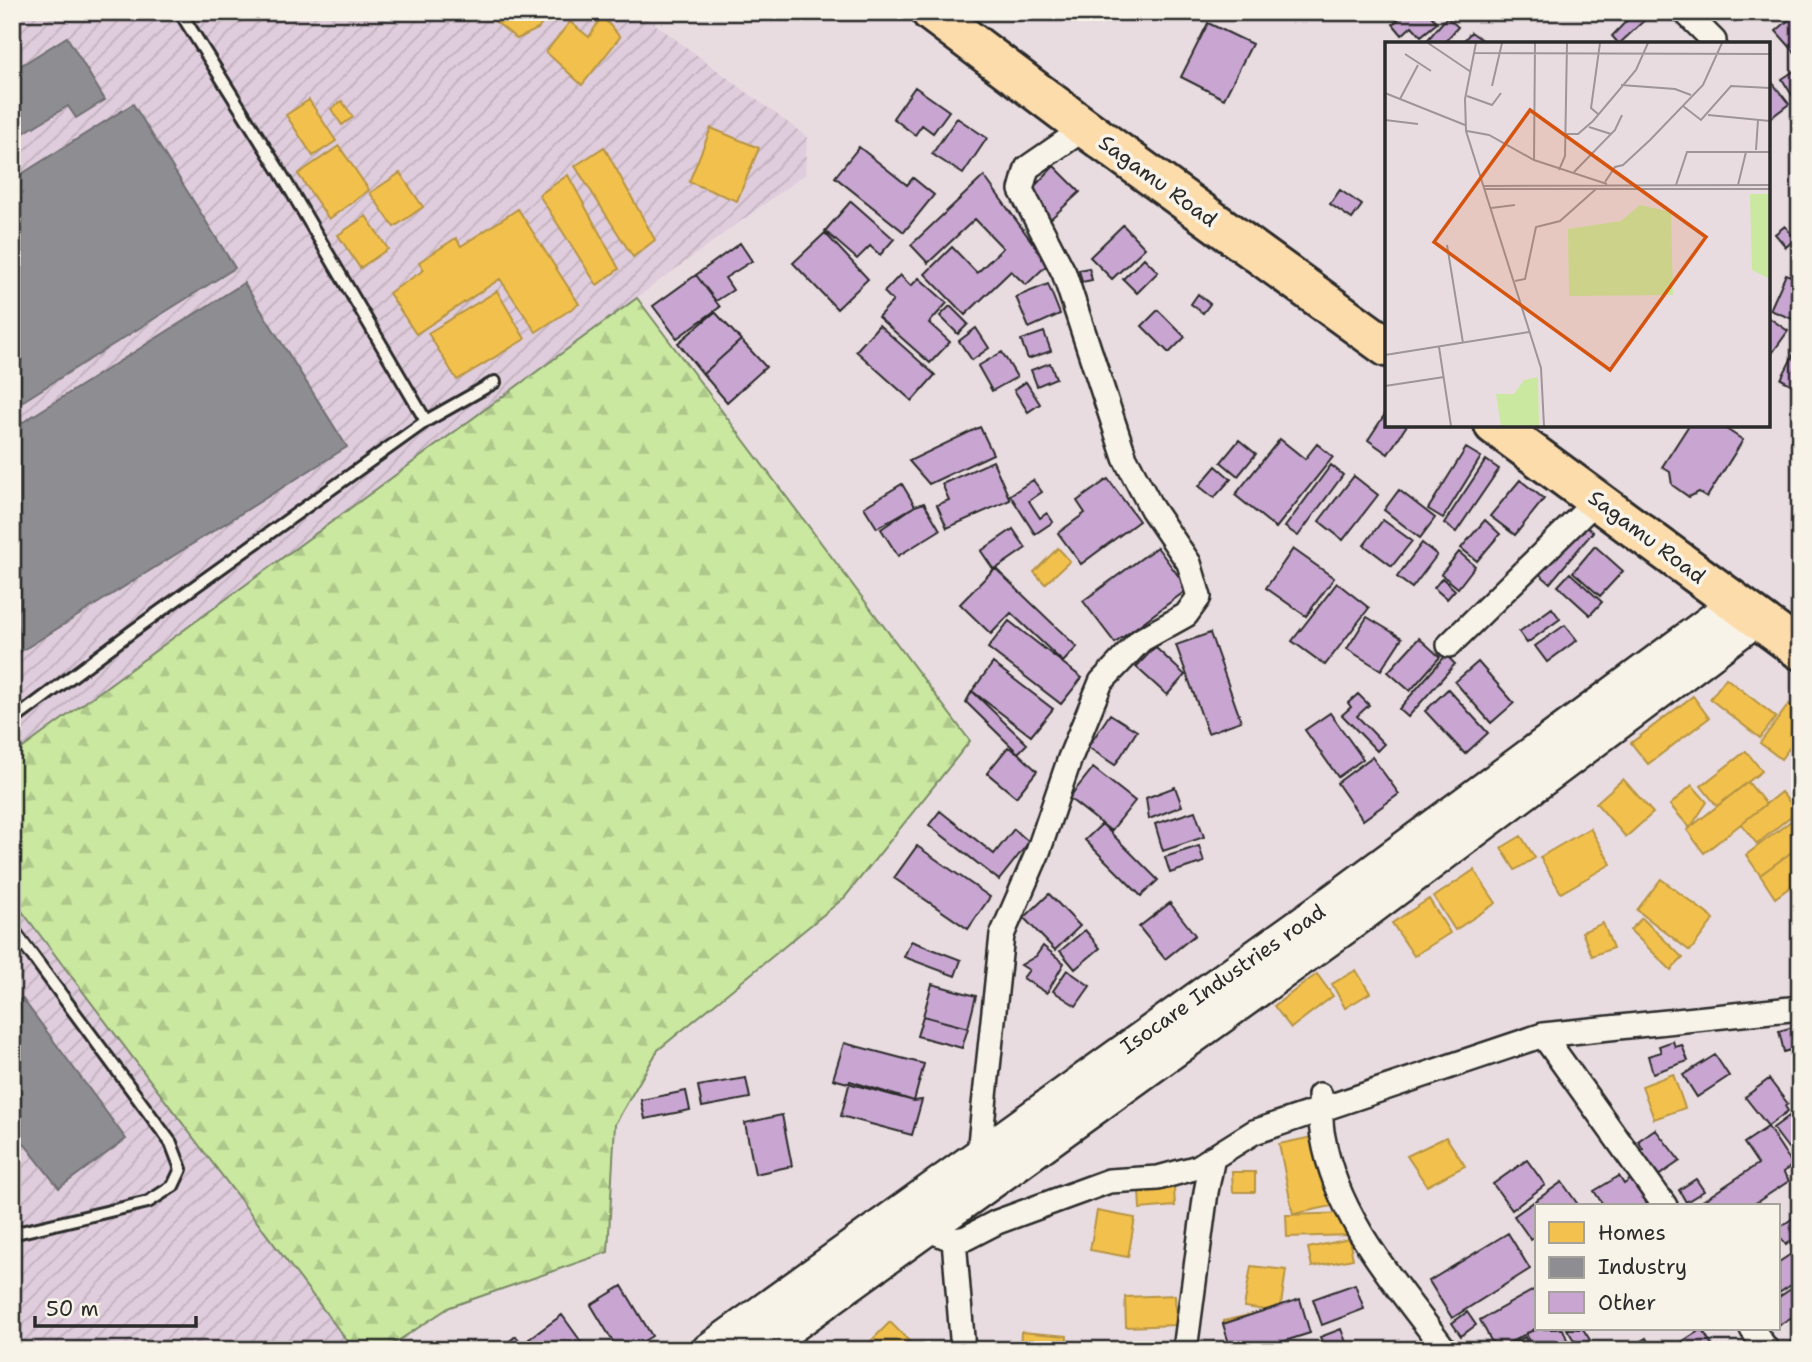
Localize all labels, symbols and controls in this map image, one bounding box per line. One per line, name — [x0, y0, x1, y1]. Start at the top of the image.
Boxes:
inset map — [1385, 42, 1770, 427]
street label: Sagamu Road — [1093, 129, 1223, 233]
street label: Sagamu Road — [1583, 484, 1711, 590]
street label: Isocare Industries road — [1115, 898, 1331, 1060]
legend — [1535, 1204, 1780, 1330]
text: Homes — [1598, 1219, 1666, 1247]
text: Industry — [1598, 1253, 1687, 1281]
scale bar — [35, 1285, 196, 1329]
text: Other — [1598, 1289, 1656, 1317]
text: 50 m — [46, 1295, 99, 1323]

